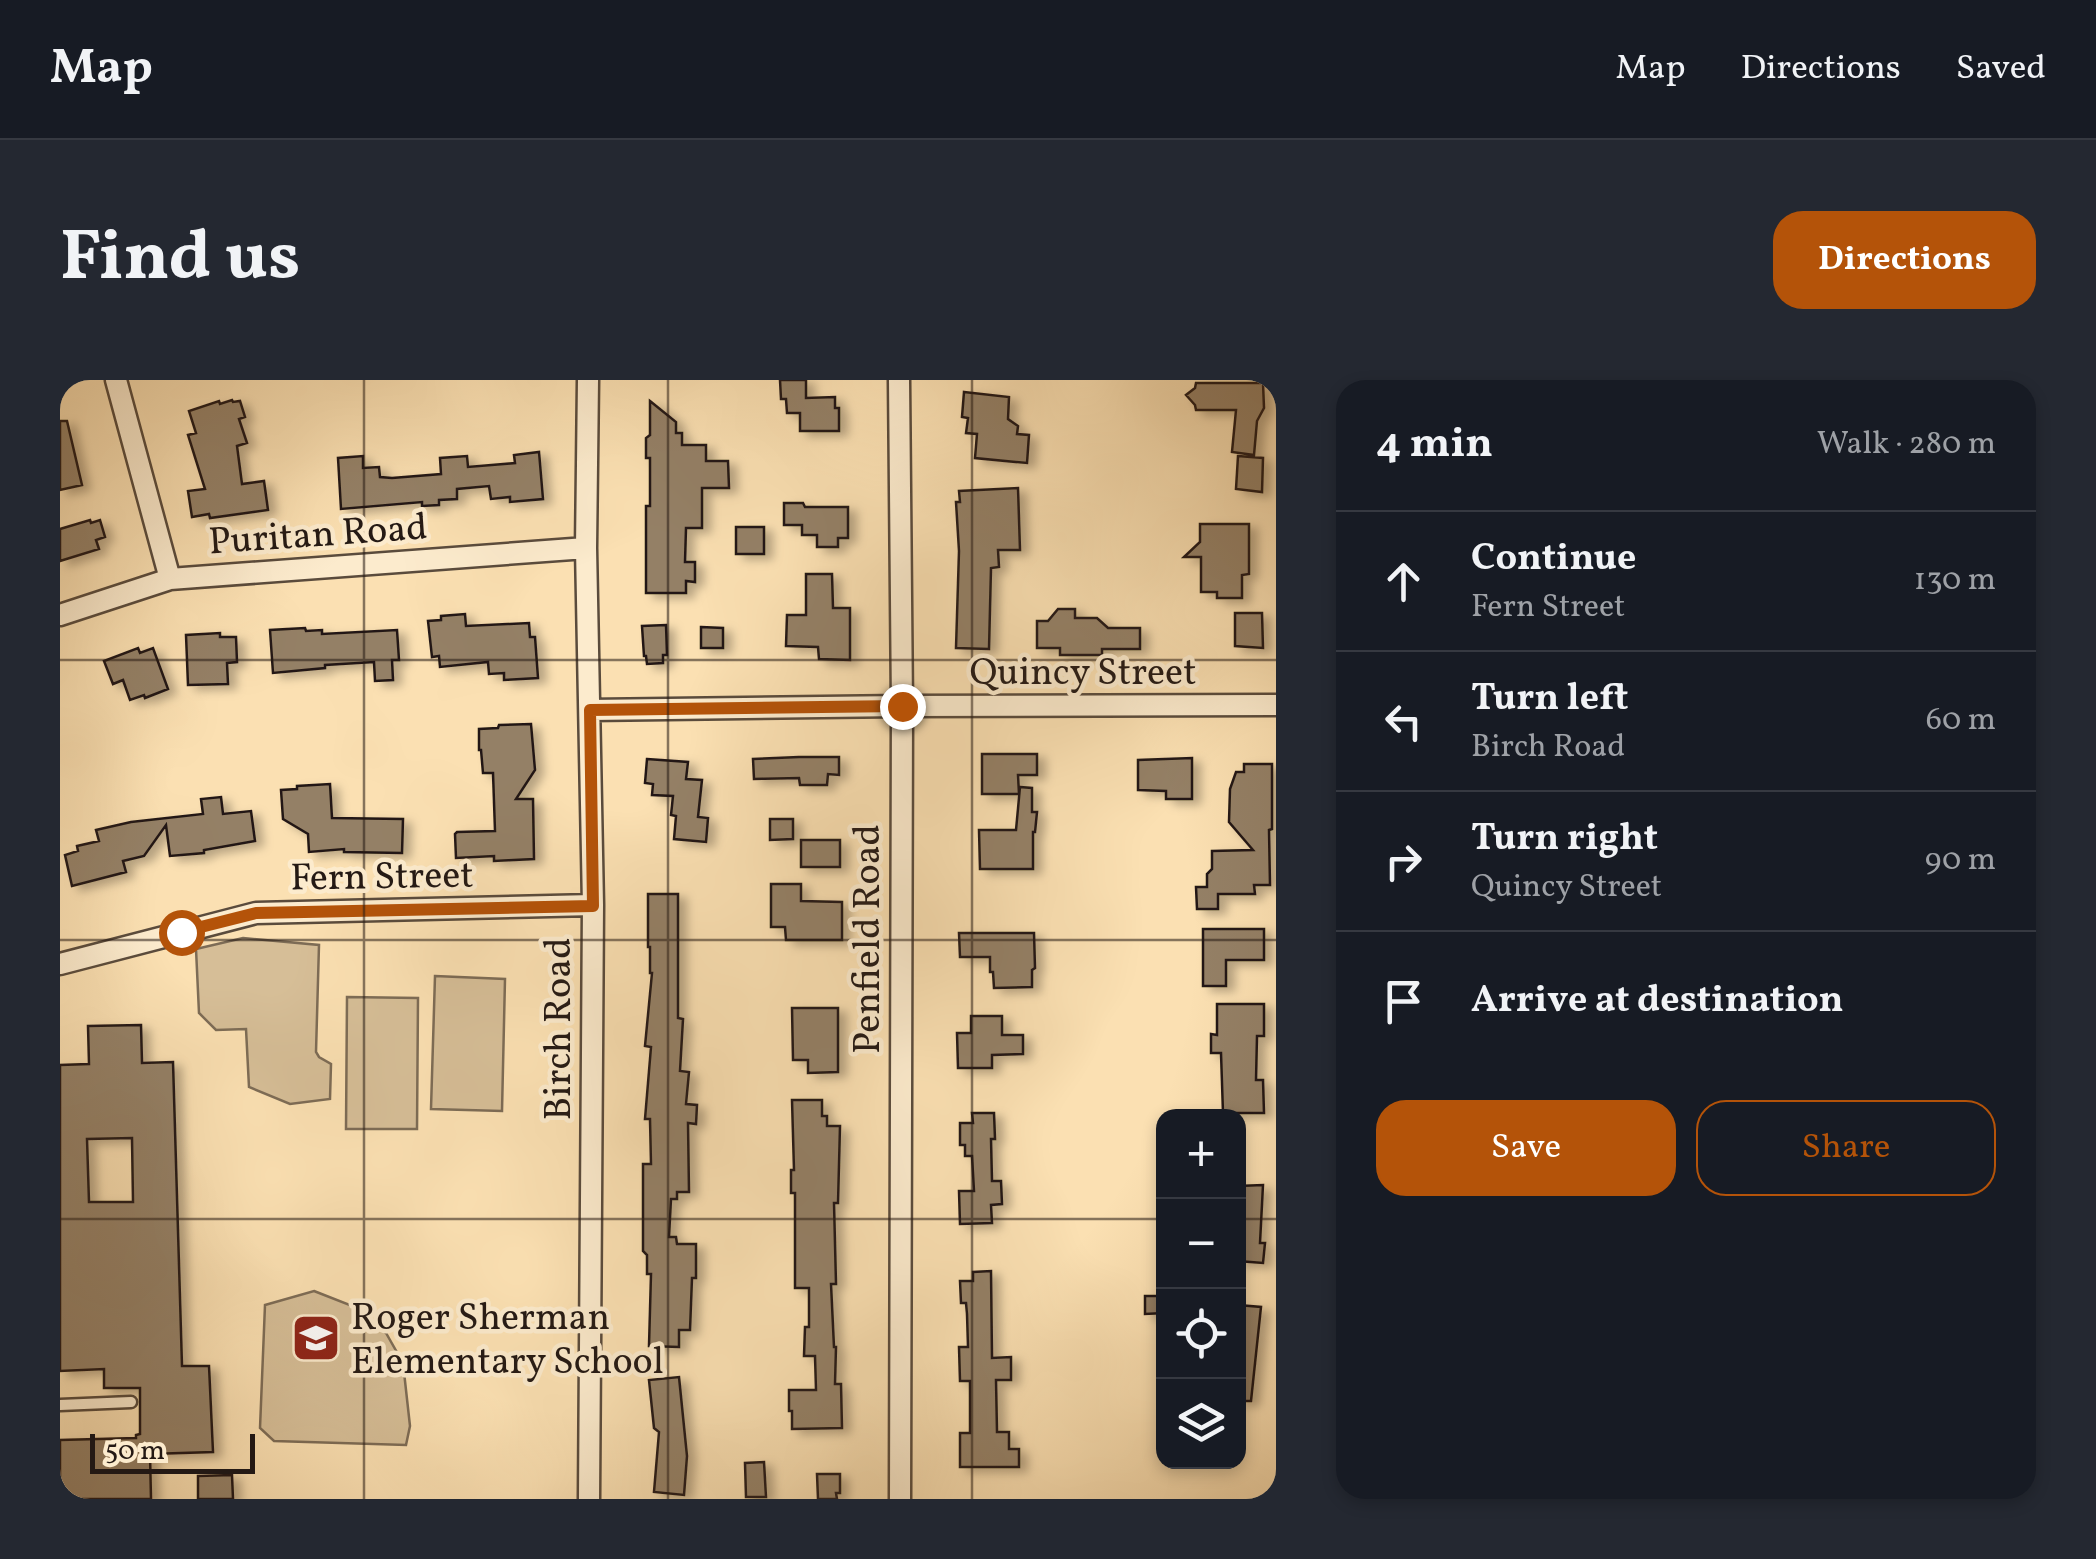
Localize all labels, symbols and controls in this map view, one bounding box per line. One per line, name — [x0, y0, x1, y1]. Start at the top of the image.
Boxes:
text: Map — [50, 36, 153, 103]
text: Map — [1615, 45, 1686, 93]
text: Directions — [1741, 45, 1901, 93]
text: Saved — [1956, 45, 2046, 93]
text: Find us — [60, 211, 300, 309]
button: Directions — [1773, 211, 2036, 309]
text: 4 min — [1376, 416, 1493, 475]
text: Walk · 280 m — [1817, 423, 1996, 467]
street label: Puritan Road — [207, 502, 429, 571]
text: Continue — [1471, 533, 1636, 586]
icon: ahead — [1376, 554, 1431, 609]
text: 130 m — [1914, 559, 1996, 603]
text: Fern Street — [1471, 586, 1625, 630]
street label: Quincy Street — [970, 648, 1196, 701]
text: Turn left — [1471, 673, 1628, 726]
route end — [880, 684, 926, 730]
icon: left — [1376, 694, 1431, 749]
text: 60 m — [1926, 699, 1996, 743]
text: Birch Road — [1471, 726, 1625, 770]
text: Turn right — [1471, 813, 1658, 866]
street label: Penfield Road — [843, 824, 896, 1054]
icon: right — [1376, 834, 1431, 889]
text: 90 m — [1925, 839, 1996, 883]
street label: Fern Street — [290, 850, 474, 907]
text: Quincy Street — [1471, 866, 1662, 910]
route start — [159, 910, 205, 956]
street label: Birch Road — [534, 937, 587, 1121]
icon: arrive — [1376, 974, 1431, 1029]
text: Arrive at destination — [1471, 975, 1844, 1028]
button: Save — [1376, 1100, 1676, 1196]
button: Share — [1696, 1100, 1996, 1196]
map controls — [1156, 1109, 1246, 1469]
button: + — [1156, 1109, 1246, 1199]
button: − — [1156, 1199, 1246, 1289]
button: locate — [1156, 1289, 1246, 1379]
place label: Roger Sherman Elementary School — [351, 1293, 664, 1390]
school or university icon: Roger Sherman Elementary School — [290, 1312, 342, 1364]
button: layers — [1156, 1379, 1246, 1469]
scale bar — [90, 1429, 255, 1474]
text: 50 m — [105, 1432, 165, 1471]

